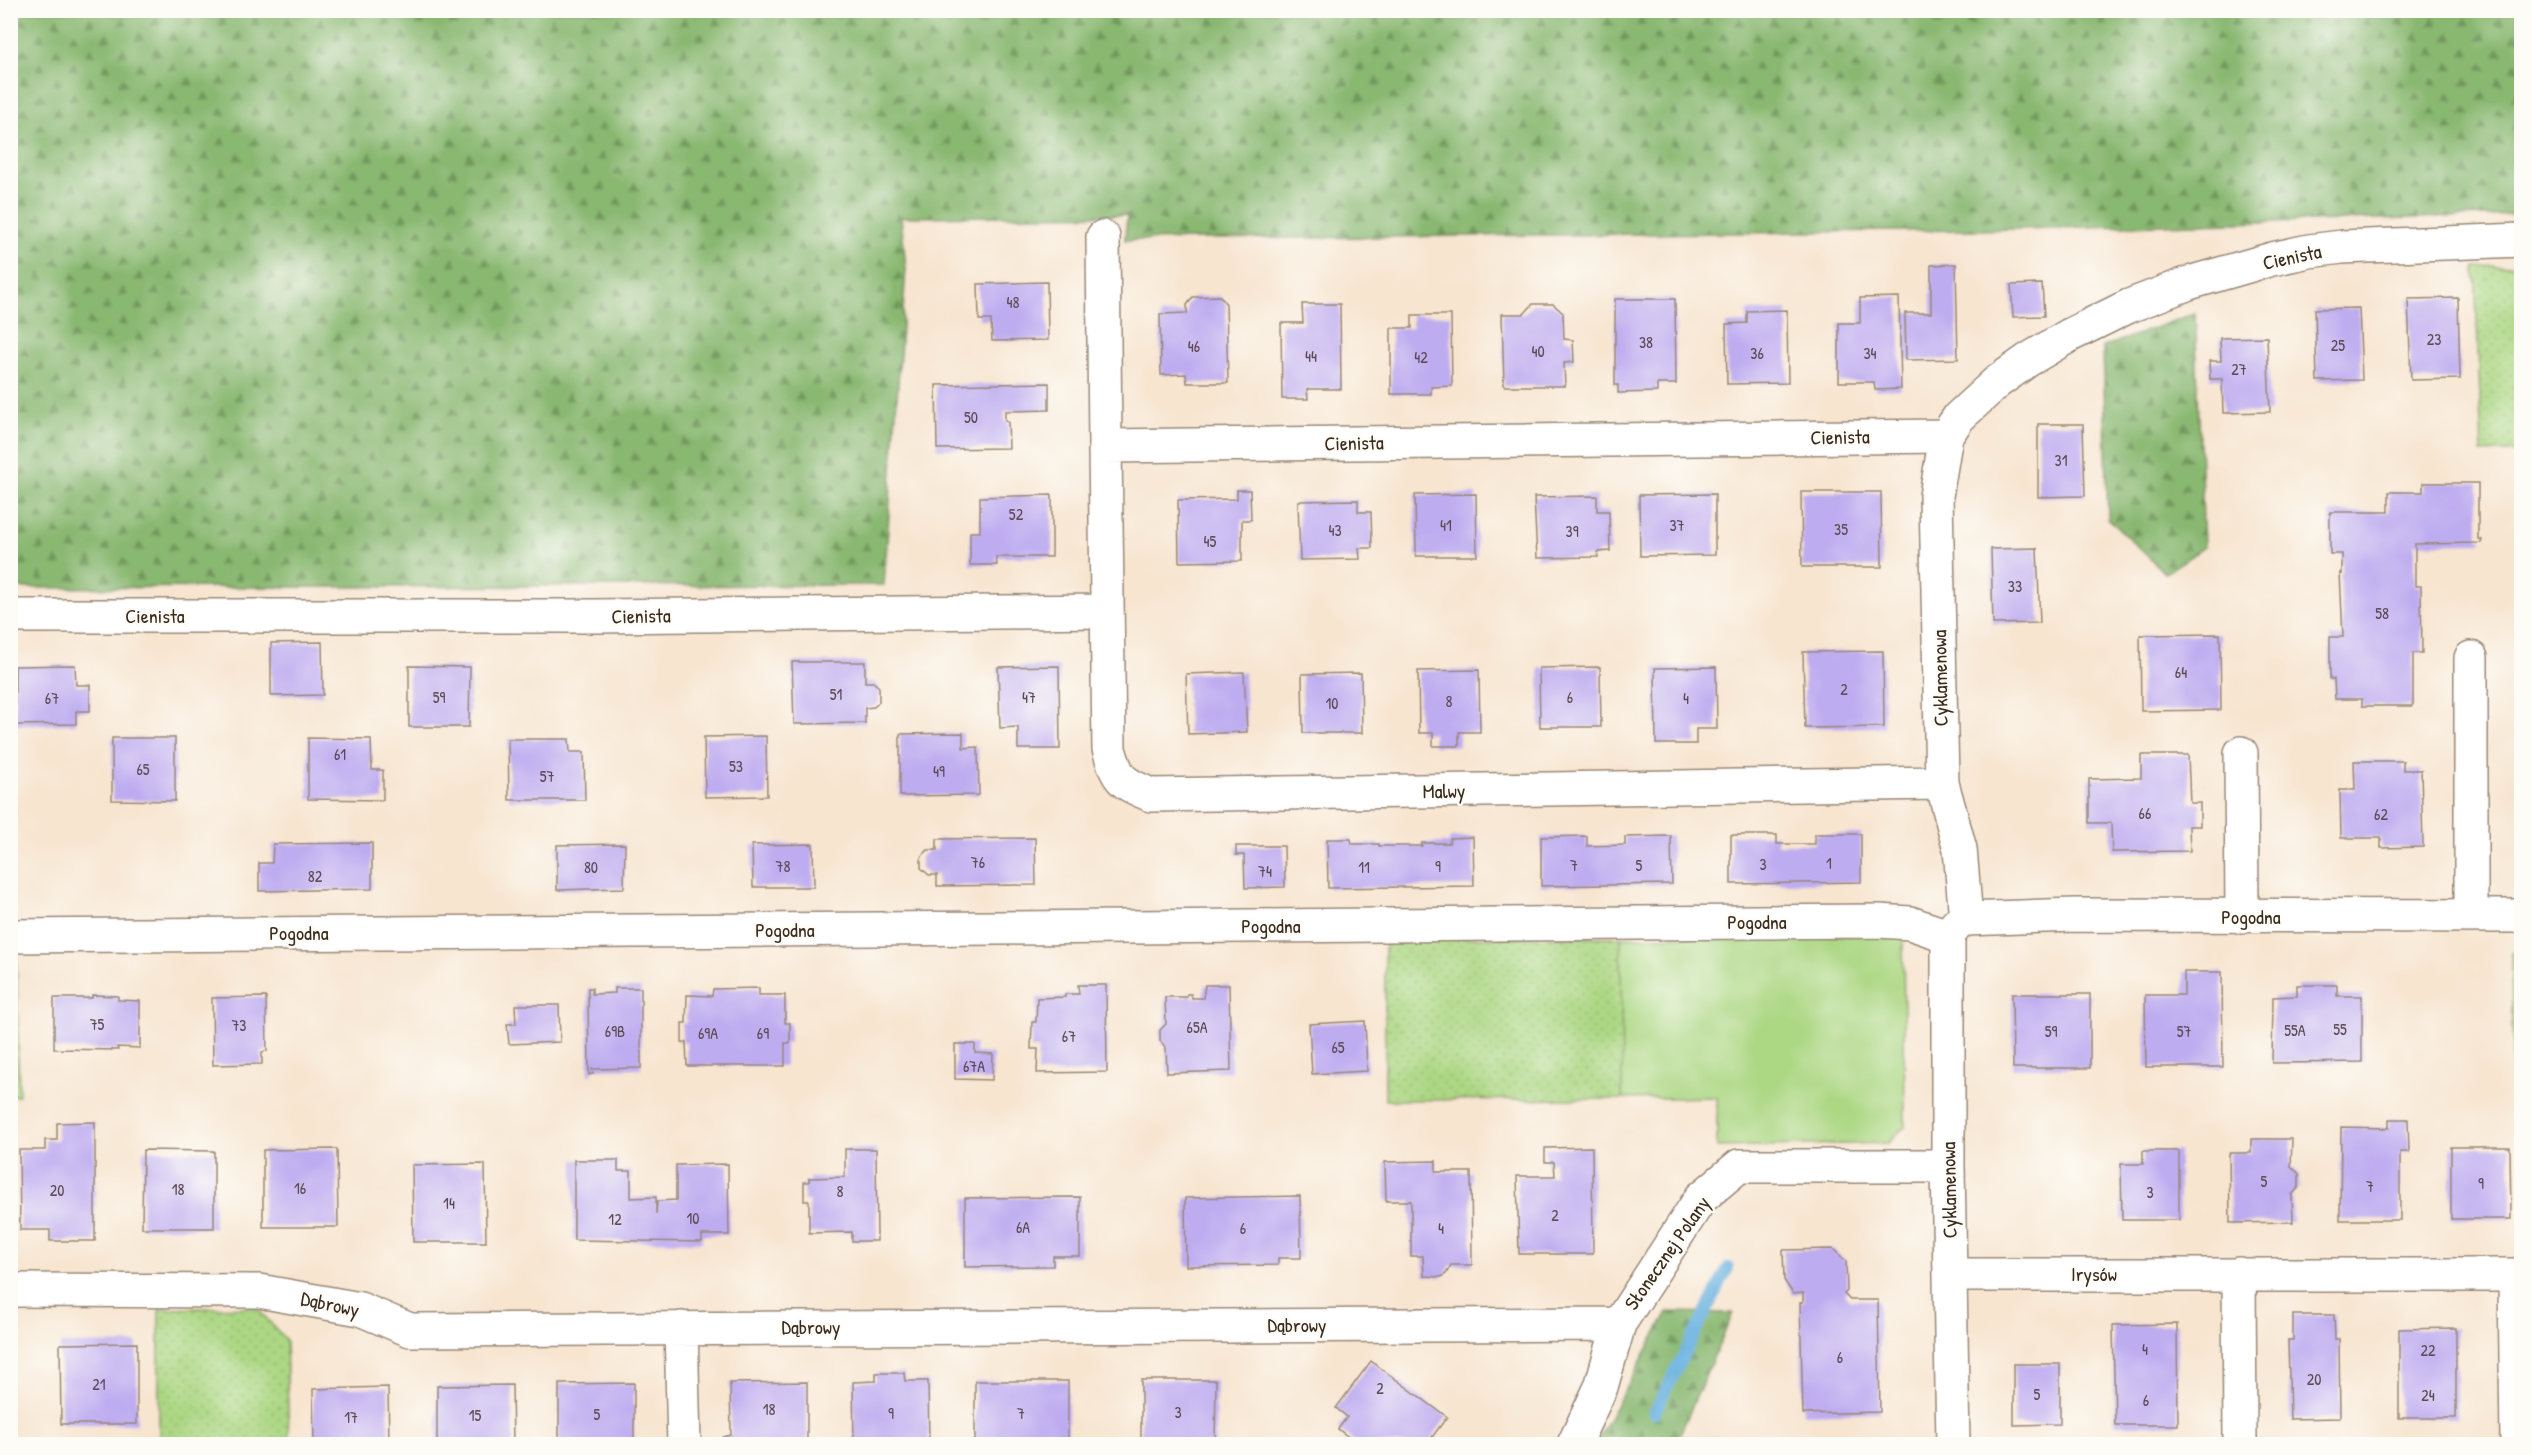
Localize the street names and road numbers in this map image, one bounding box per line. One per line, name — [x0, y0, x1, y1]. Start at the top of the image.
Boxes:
street label: Cienista — [2260, 237, 2324, 276]
street label: Cienista — [1810, 422, 1870, 451]
street label: Cienista — [1324, 428, 1384, 457]
street label: Cienista — [611, 601, 671, 630]
street label: Cienista — [125, 602, 185, 629]
street label: Cyklamenowa — [1925, 629, 1954, 727]
street label: Malwy — [1422, 777, 1466, 804]
street label: Pogodna — [2221, 903, 2281, 930]
street label: Pogodna — [1727, 908, 1787, 935]
street label: Pogodna — [1241, 912, 1301, 939]
street label: Pogodna — [755, 916, 815, 943]
street label: Pogodna — [269, 919, 329, 946]
street label: Cyklamenowa — [1934, 1141, 1963, 1239]
street label: Słonecznej Polany — [1617, 1191, 1716, 1315]
street label: Irysów — [2071, 1260, 2117, 1287]
street label: Dąbrowy — [298, 1284, 362, 1323]
street label: Dąbrowy — [1267, 1311, 1327, 1338]
street label: Dąbrowy — [781, 1313, 841, 1340]

